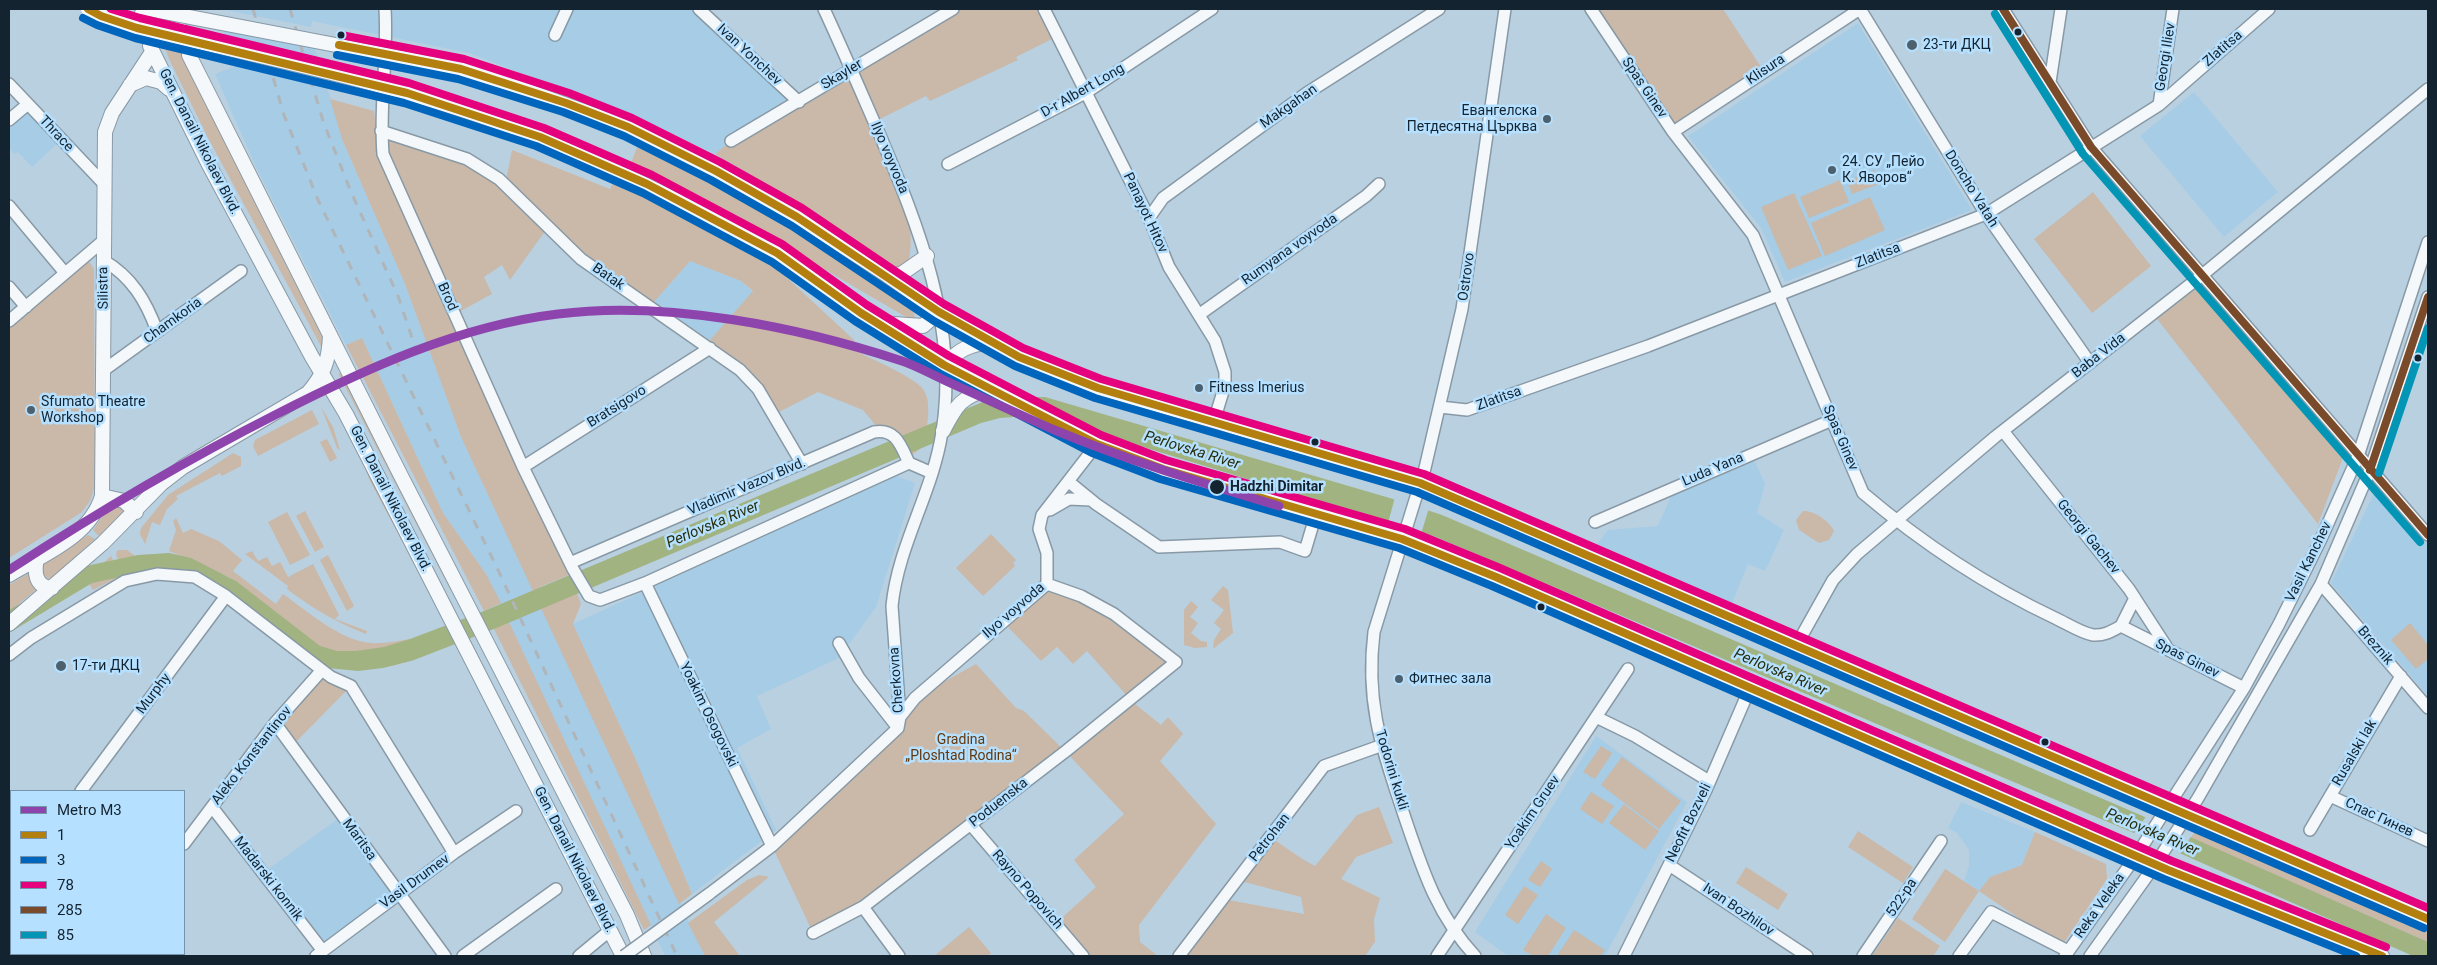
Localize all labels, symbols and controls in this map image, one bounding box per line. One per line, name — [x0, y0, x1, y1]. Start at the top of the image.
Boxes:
street label: Ivan Yonchev — [713, 21, 785, 89]
street label: Georgi Iliev — [2152, 22, 2180, 92]
unlabelled marker — [2013, 27, 2023, 37]
street label: Zlatitsa — [2200, 27, 2246, 71]
unlabelled marker — [336, 30, 346, 40]
place label: 23-ти ДКЦ — [1923, 37, 1991, 53]
marker: 23-ти ДКЦ — [1905, 38, 1919, 52]
street label: Klisura — [1744, 51, 1788, 89]
street label: Spas Ginev — [1618, 55, 1670, 121]
street label: Skayler — [818, 56, 866, 94]
street label: D-r Albert Long — [1038, 60, 1128, 122]
street label: Gen. Danail Nikolaev Blvd. — [155, 66, 243, 218]
street label: Makgahan — [1257, 81, 1321, 133]
place label: Евангелска Петдесятна Църква — [1407, 103, 1537, 136]
street label: Thrace — [35, 113, 77, 155]
marker: Евангелска Петдесятна Църква — [1541, 113, 1553, 125]
street label: Ilyo voyvoda — [866, 119, 912, 197]
street label: Doncho Vatah — [1941, 147, 2001, 231]
place label: 24. СУ „Пейо К. Яворов“ — [1842, 154, 1925, 186]
marker: 24. СУ „Пейо К. Яворов“ — [1826, 164, 1838, 176]
street label: Panayot Hitov — [1119, 170, 1171, 256]
street label: Rumyana voyvoda — [1239, 211, 1341, 289]
street label: Zlatitsa — [1853, 240, 1903, 272]
street label: Ostrovo — [1455, 252, 1479, 302]
street label: Batak — [589, 260, 627, 294]
street label: Silistra — [95, 267, 113, 309]
street label: Brod — [433, 280, 461, 314]
street label: Chamkoria — [141, 294, 205, 348]
street label: Baba Vida — [2069, 330, 2129, 382]
unlabelled marker — [2413, 353, 2423, 363]
place label: Fitness Imerius — [1209, 380, 1304, 396]
street label: Bratsigovo — [584, 382, 650, 432]
marker: Fitness Imerius — [1193, 382, 1205, 394]
street label: Zlatitsa — [1474, 383, 1524, 415]
place label: Sfumato Theatre Workshop — [41, 394, 145, 427]
street label: Spas Ginev — [1819, 403, 1861, 473]
marker: Sfumato Theatre Workshop — [25, 404, 37, 416]
street label: Gen. Danail Nikolaev Blvd. — [346, 423, 434, 575]
water label: Perlovska River — [1142, 428, 1242, 474]
unlabelled marker — [1310, 437, 1320, 447]
street label: Luda Yana — [1680, 450, 1746, 490]
street label: Vladimir Vazov Blvd. — [685, 455, 809, 519]
marker: Hadzhi Dimitar — [1208, 478, 1226, 496]
place label: Hadzhi Dimitar — [1230, 479, 1323, 495]
water label: Perlovska River — [664, 497, 762, 553]
street label: Georgi Gachev — [2053, 497, 2123, 577]
street label: Vasil Kanchev — [2282, 519, 2336, 605]
street label: Ilyo voyvoda — [980, 580, 1048, 642]
unlabelled marker — [1536, 602, 1546, 612]
street label: Breznik — [2354, 623, 2396, 669]
street label: Spas Ginev — [2152, 636, 2222, 682]
water label: Perlovska River — [1731, 645, 1829, 701]
street label: Cherkovna — [886, 646, 908, 714]
place label: 17-ти ДКЦ — [72, 658, 140, 674]
marker: 17-ти ДКЦ — [54, 659, 68, 673]
street label: Yoakim Osogovski — [675, 660, 741, 770]
street label: Murphy — [133, 670, 175, 718]
place label: Фитнес зала — [1409, 671, 1491, 687]
marker: Фитнес зала — [1393, 673, 1405, 685]
street label: Aleko Konstantinov — [208, 703, 296, 809]
street label: Rusalski lak — [2329, 717, 2381, 789]
street label: Todorini kukli — [1371, 728, 1411, 812]
park label: Gradina „Ploshtad Rodina“ — [905, 732, 1017, 764]
unlabelled marker — [2040, 737, 2050, 747]
street label: Yoakim Gruev — [1502, 773, 1564, 853]
street label: Poduenska — [966, 775, 1032, 831]
street label: Neofit Bozveli — [1663, 781, 1715, 865]
street label: Gen. Danail Nikolaev Blvd. — [530, 784, 618, 936]
legend — [10, 790, 185, 955]
street label: Спас Гинев — [2342, 795, 2416, 841]
text: Metro M3 — [57, 801, 122, 819]
water label: Perlovska River — [2103, 805, 2201, 861]
street label: Petrohan — [1246, 811, 1294, 865]
street label: Maritsa — [338, 816, 380, 864]
text: 1 — [57, 826, 65, 844]
street label: Madarski konnik — [230, 834, 306, 924]
street label: Rayno Popovich — [988, 847, 1066, 933]
text: 3 — [57, 851, 65, 869]
street label: Vasil Drumev — [377, 851, 453, 913]
street label: Reka Veleka — [2071, 870, 2129, 942]
street label: 522-ра — [1883, 875, 1921, 921]
text: 78 — [57, 876, 74, 894]
street label: Ivan Bozhilov — [1699, 880, 1777, 940]
text: 285 — [57, 901, 82, 919]
text: 85 — [57, 926, 74, 944]

